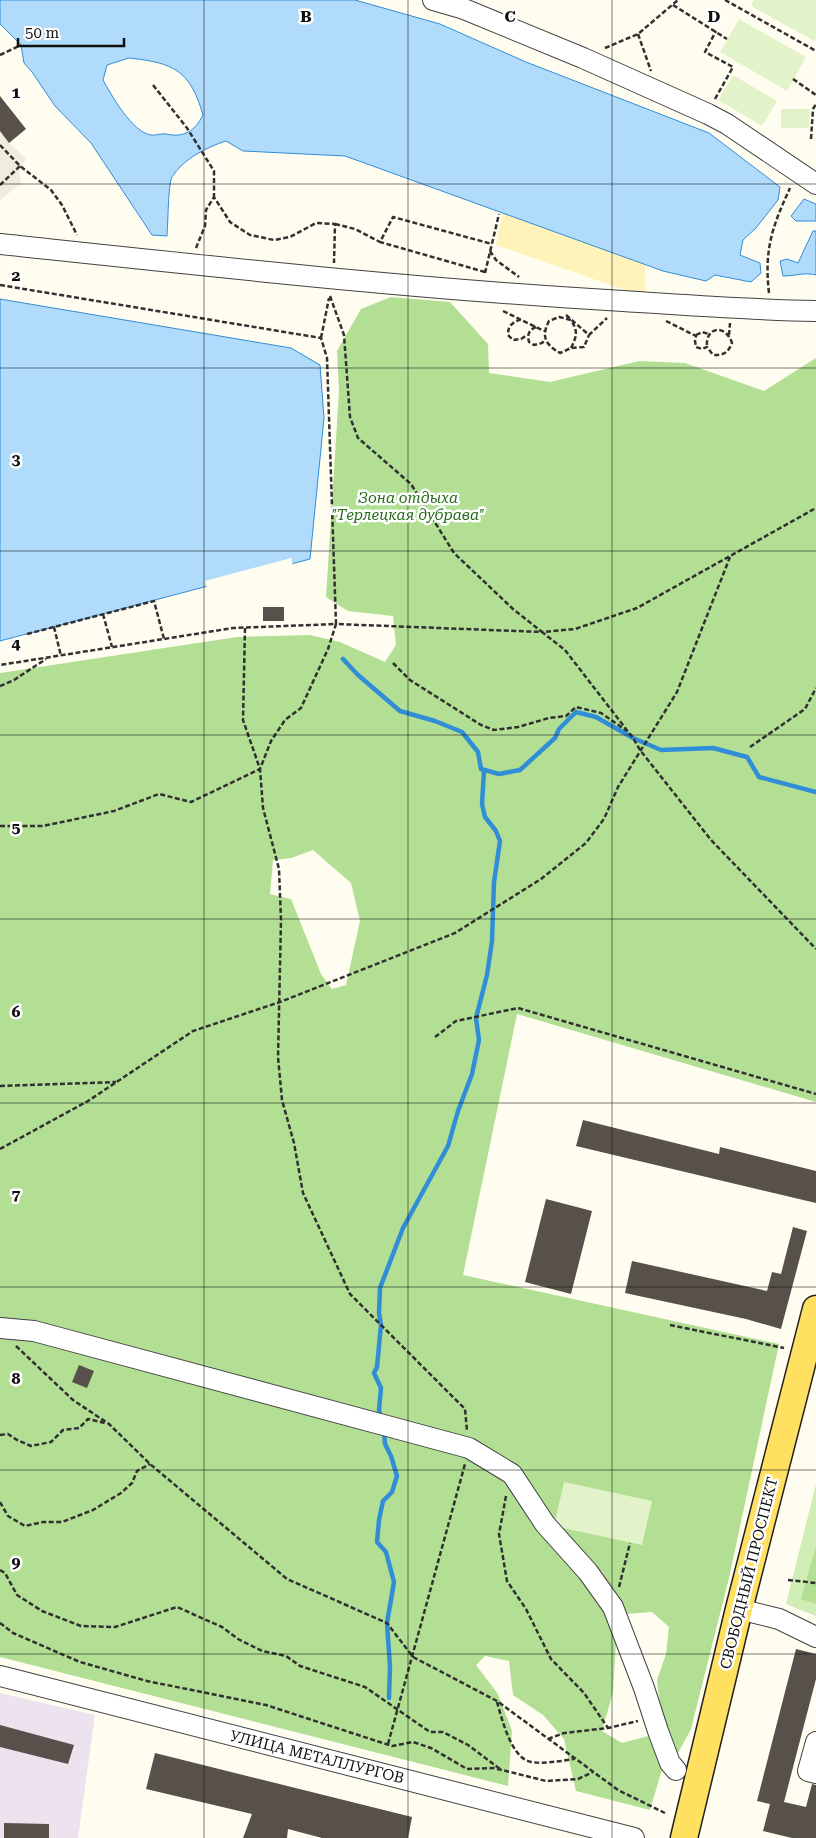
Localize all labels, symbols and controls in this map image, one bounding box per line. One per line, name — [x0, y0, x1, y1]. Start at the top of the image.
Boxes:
text: B — [300, 7, 312, 26]
text: C — [504, 7, 516, 26]
text: D — [708, 7, 721, 26]
scale bar — [18, 15, 124, 47]
text: 50 m — [25, 24, 60, 42]
text: 1 — [12, 83, 21, 102]
text: 2 — [12, 266, 21, 285]
text: 3 — [12, 450, 21, 469]
park label: Зона отдыха "Терлецкая дубрава" — [331, 489, 485, 524]
text: 4 — [12, 634, 21, 653]
text: 5 — [12, 818, 21, 837]
text: 6 — [12, 1002, 21, 1021]
text: 7 — [12, 1185, 21, 1204]
text: 8 — [12, 1369, 21, 1388]
street label: СВОБОДНЫЙ ПРОСПЕКТ — [716, 1475, 782, 1671]
text: 9 — [12, 1553, 21, 1572]
street label: УЛИЦА МЕТАЛЛУРГОВ — [228, 1727, 406, 1787]

